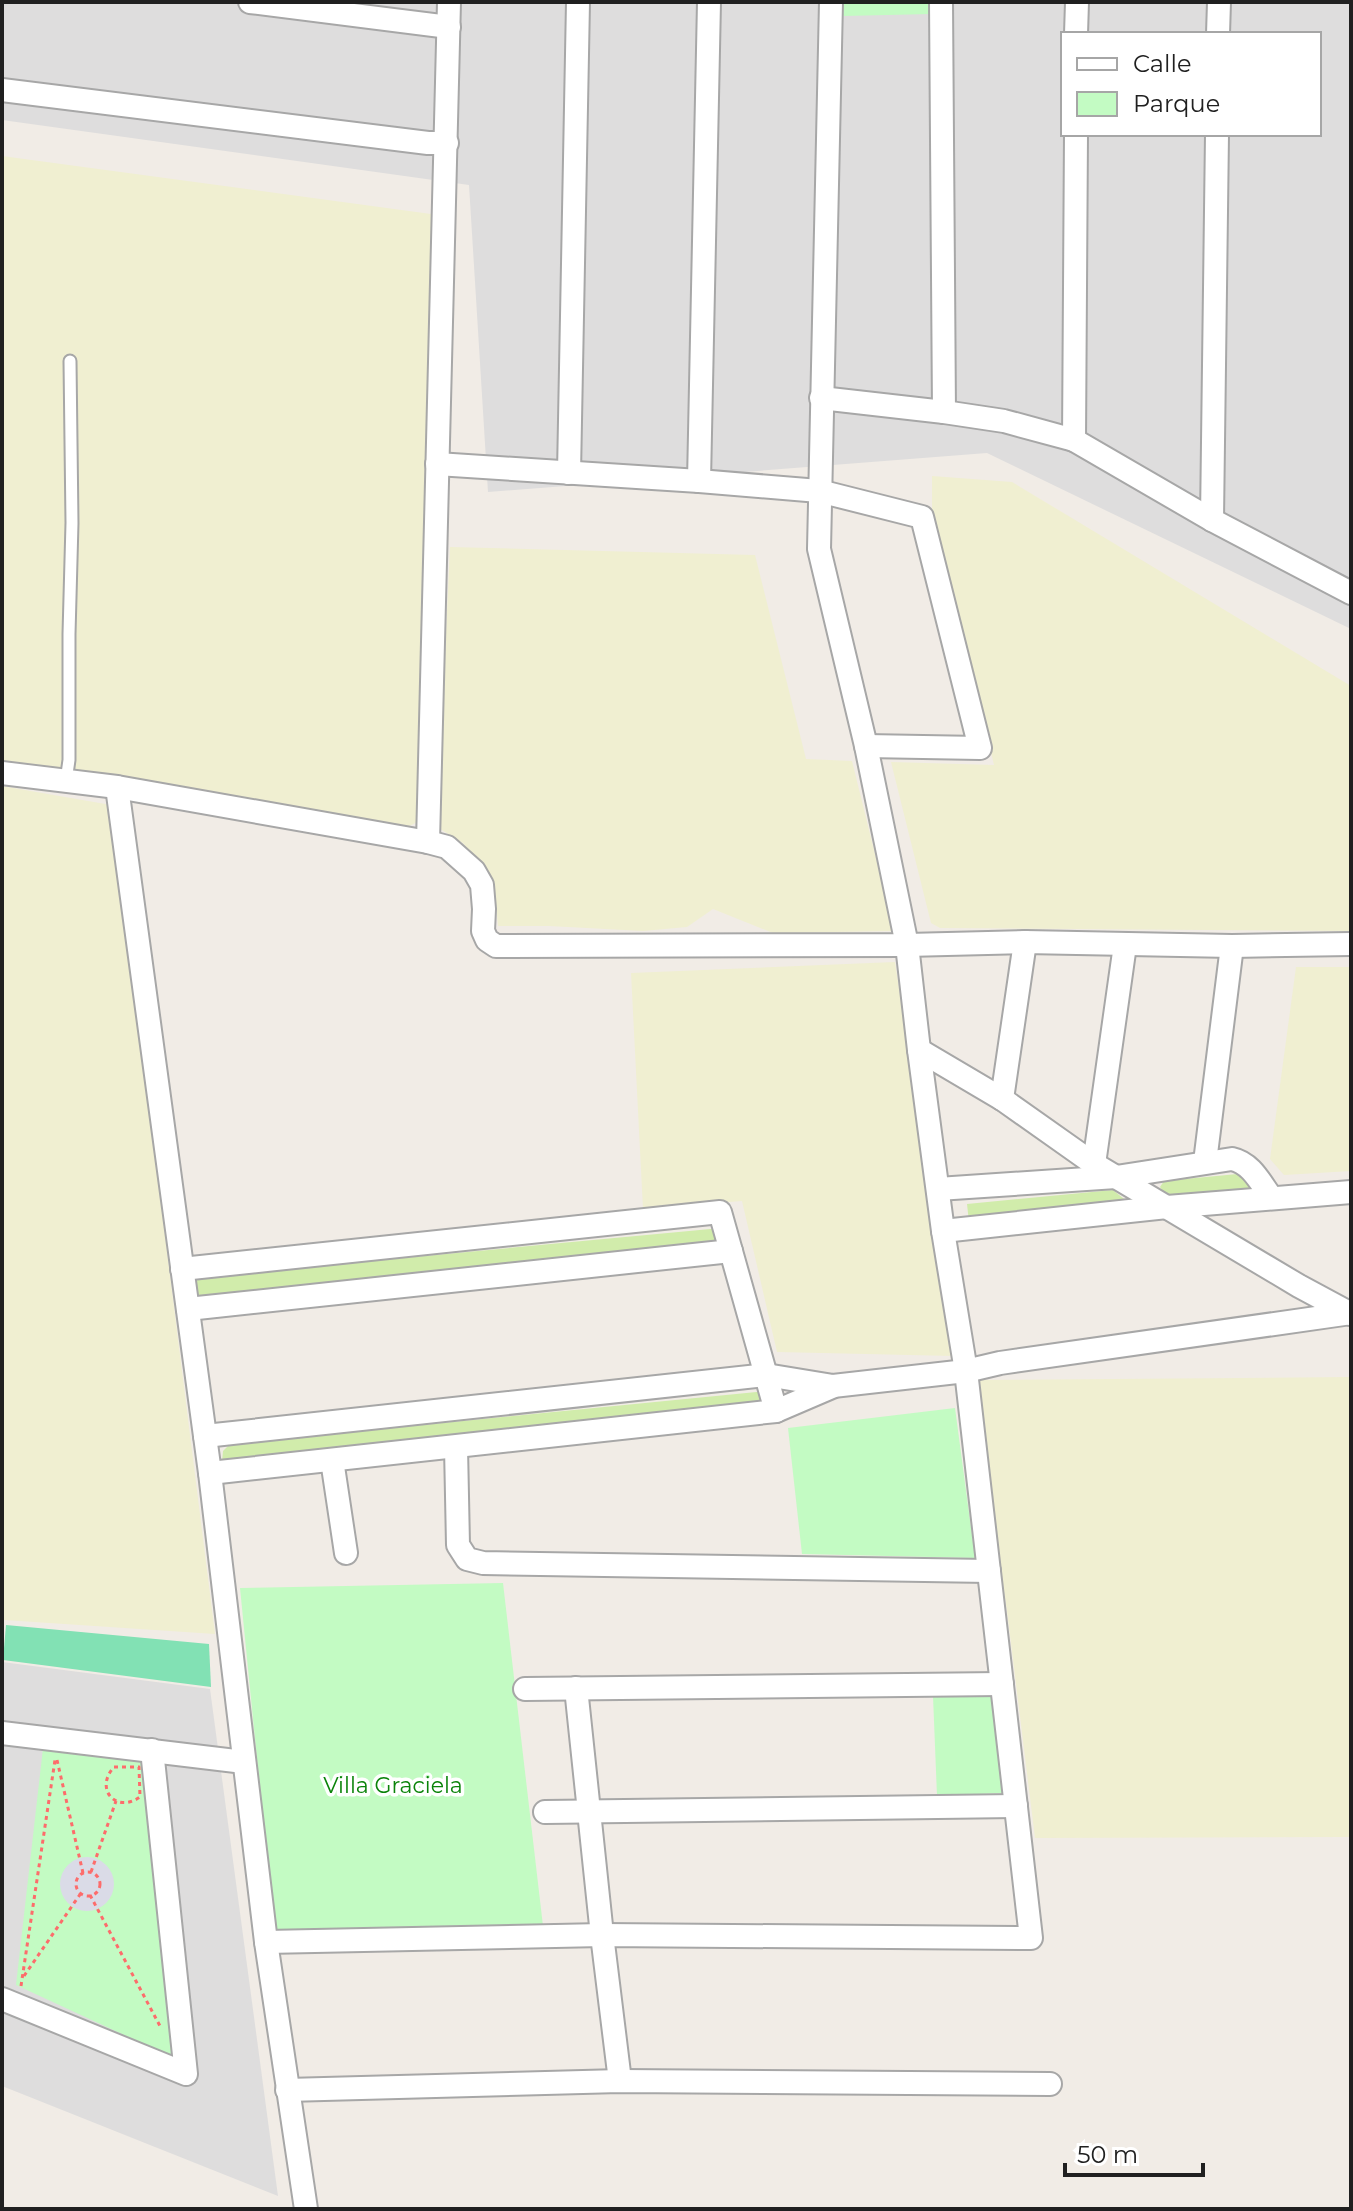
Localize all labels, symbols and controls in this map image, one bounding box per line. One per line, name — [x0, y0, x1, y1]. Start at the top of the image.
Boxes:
legend — [1061, 32, 1321, 136]
text: Calle — [1133, 49, 1191, 78]
text: Parque — [1133, 89, 1220, 118]
park label: Villa Graciela — [323, 1772, 463, 1799]
scale bar — [1065, 2127, 1203, 2177]
text: 50 m — [1077, 2140, 1138, 2169]

